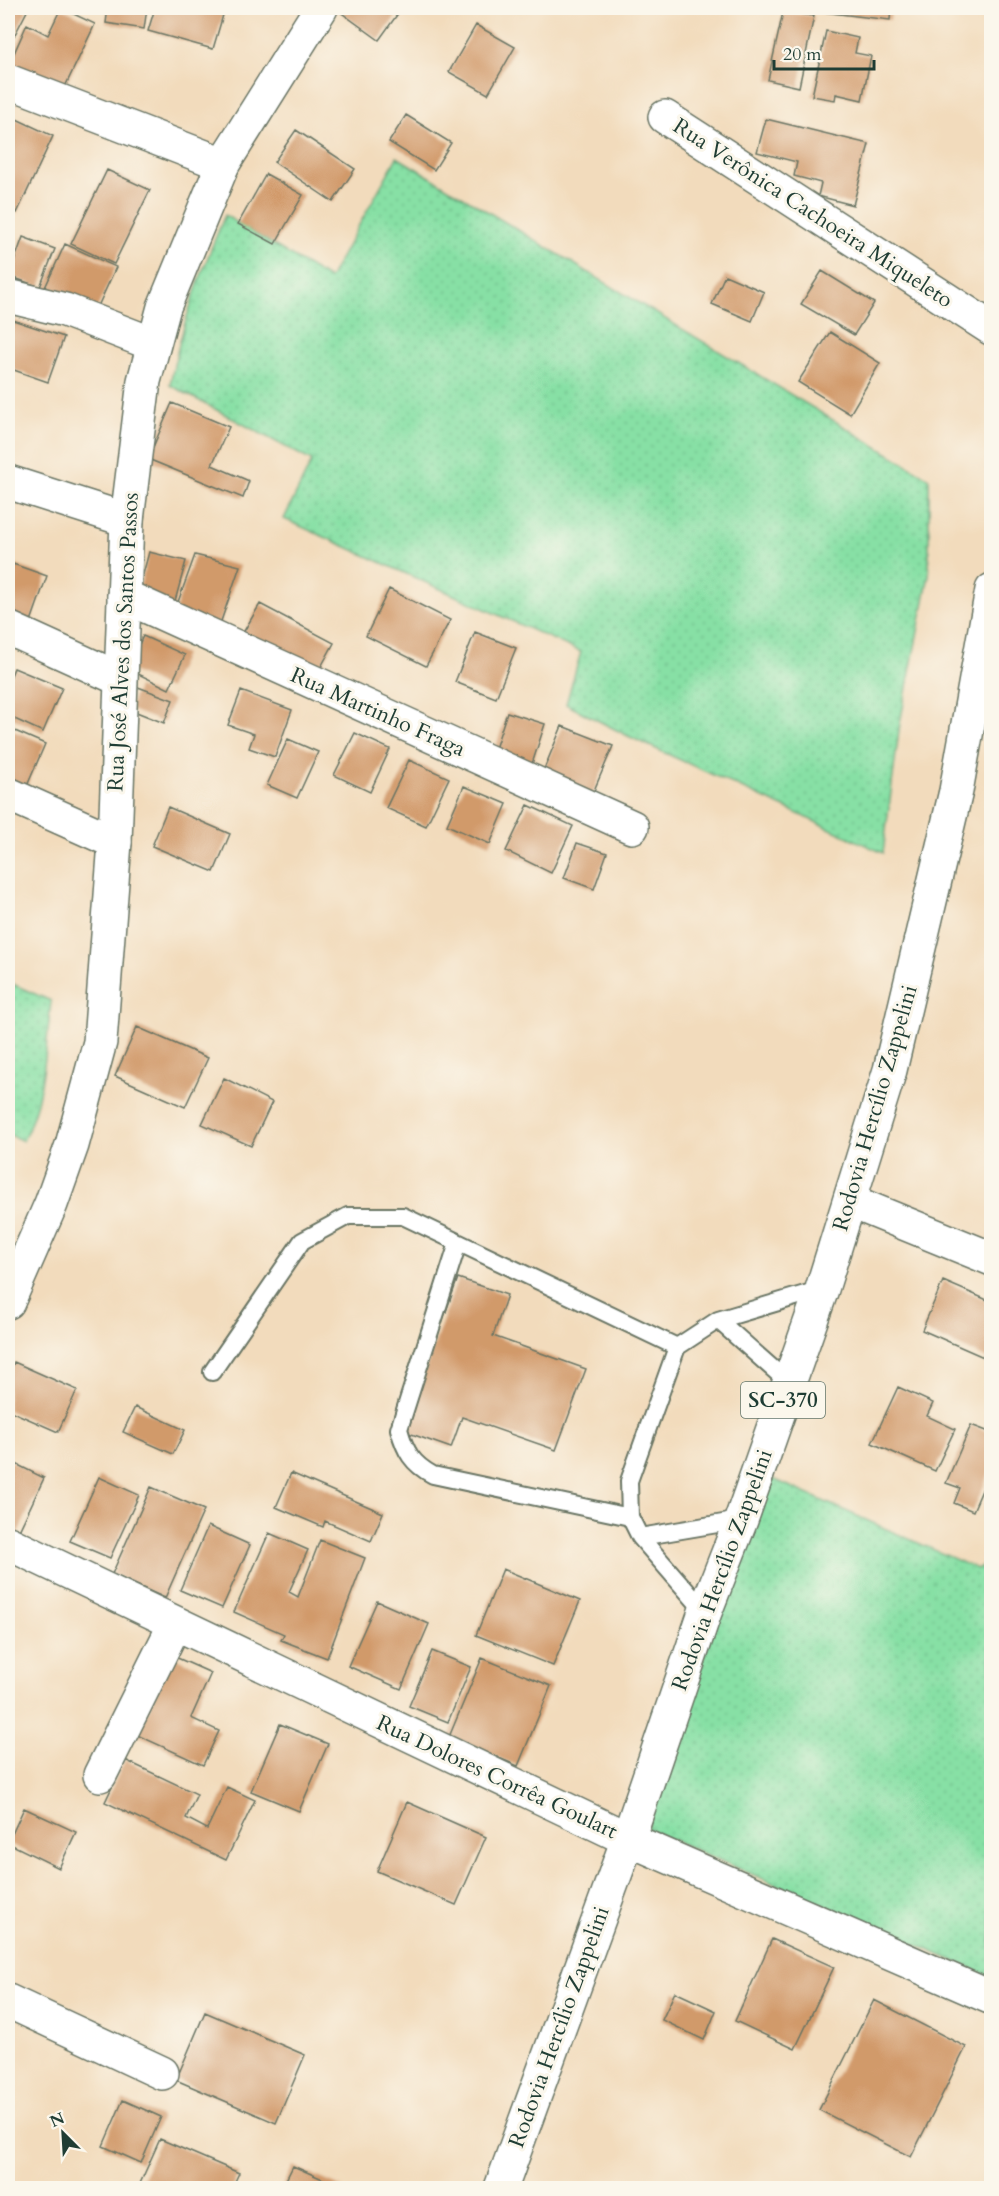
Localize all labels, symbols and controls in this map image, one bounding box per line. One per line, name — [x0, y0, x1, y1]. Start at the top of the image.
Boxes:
scale bar — [774, 33, 874, 71]
text: 20 m — [783, 42, 822, 67]
street label: Rua Verônica Cachoeira Miqueleto — [667, 111, 959, 315]
street label: Rua José Alves dos Santos Passos — [100, 492, 146, 792]
street label: Rua Martinho Fraga — [286, 660, 471, 764]
street label: Rodovia Hercílio Zappelini — [825, 981, 925, 1235]
road number: SC-370 — [741, 1382, 825, 1418]
street label: Rodovia Hercílio Zappelini — [664, 1445, 780, 1695]
street label: Rua Dolores Corrêa Goulart — [372, 1708, 623, 1846]
street label: Rodovia Hercílio Zappelini — [501, 1902, 617, 2152]
north arrow — [33, 2103, 93, 2163]
text: N — [46, 2107, 68, 2133]

